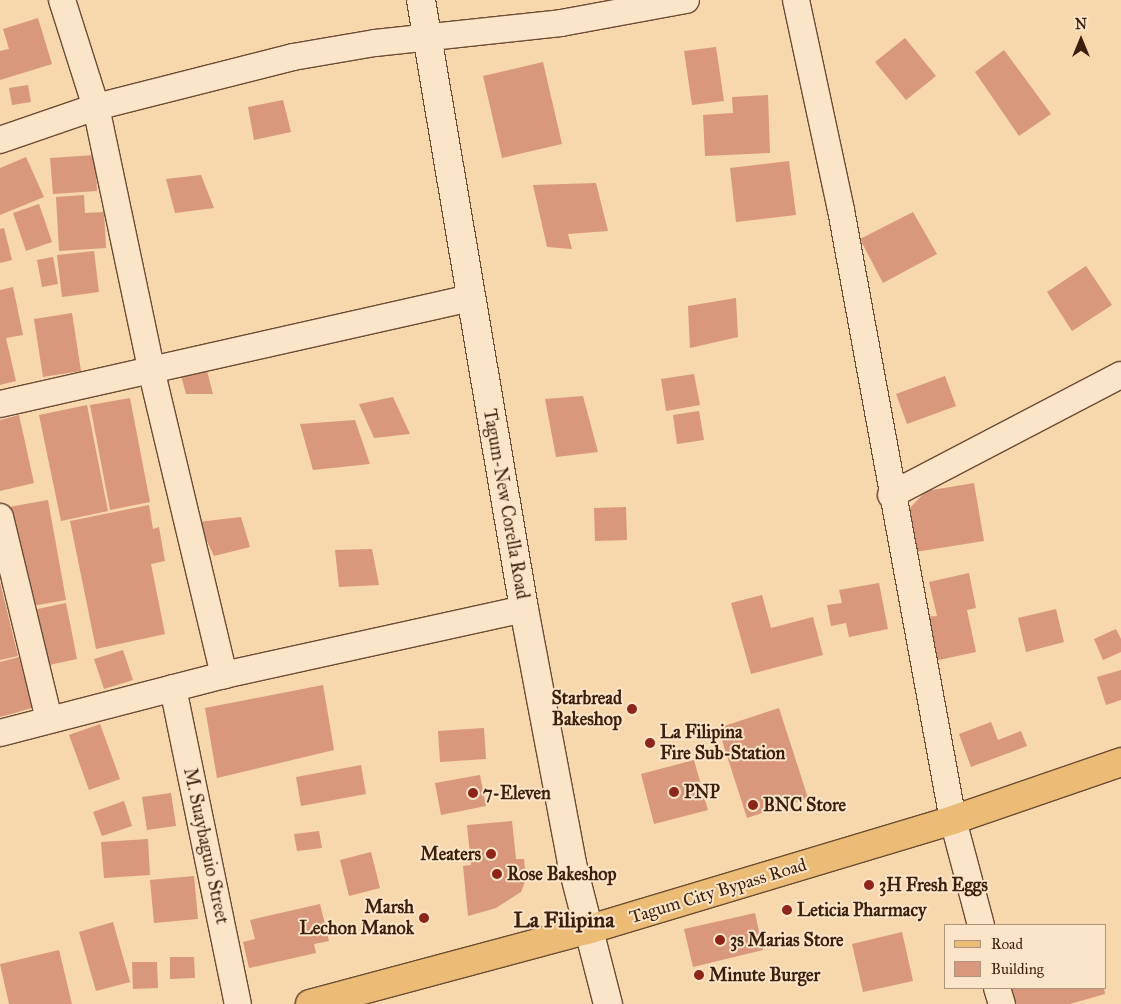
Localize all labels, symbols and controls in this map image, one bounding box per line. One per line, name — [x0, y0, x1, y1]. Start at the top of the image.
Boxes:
north arrow — [1056, 15, 1106, 65]
text: N — [1075, 16, 1087, 33]
street label: Tagum-New Corella Road — [479, 407, 533, 601]
place label: Starbread Bakeshop — [551, 688, 622, 731]
marker: Starbread Bakeshop — [626, 703, 638, 715]
place label: La Filipina Fire Sub-Station — [660, 722, 785, 764]
marker: La Filipina Fire Sub-Station — [644, 737, 656, 749]
street label: M. Suaybaguio Street — [179, 766, 233, 926]
place label: PNP — [684, 781, 720, 803]
place label: 7-Eleven — [483, 782, 551, 804]
marker: PNP — [668, 786, 680, 798]
marker: 7-Eleven — [467, 787, 479, 799]
place label: BNC Store — [763, 794, 846, 816]
marker: BNC Store — [747, 799, 759, 811]
place label: Meaters — [420, 843, 481, 865]
marker: Meaters — [485, 848, 497, 860]
street label: Tagum City Bypass Road — [627, 854, 809, 928]
place label: Rose Bakeshop — [507, 863, 617, 885]
marker: Rose Bakeshop — [491, 868, 503, 880]
place label: 3H Fresh Eggs — [879, 874, 988, 896]
marker: 3H Fresh Eggs — [863, 879, 875, 891]
place label: Marsh Lechon Manok — [299, 897, 414, 940]
place label: Leticia Pharmacy — [797, 899, 926, 921]
marker: Leticia Pharmacy — [781, 904, 793, 916]
district label: La Filipina — [514, 907, 614, 933]
marker: Marsh Lechon Manok — [418, 912, 430, 924]
legend — [944, 924, 1106, 989]
place label: 3s Marias Store — [730, 929, 844, 951]
marker: 3s Marias Store — [714, 934, 726, 946]
text: Road — [991, 935, 1023, 953]
text: Building — [991, 960, 1044, 978]
place label: Minute Burger — [709, 964, 820, 986]
marker: Minute Burger — [693, 969, 705, 981]

